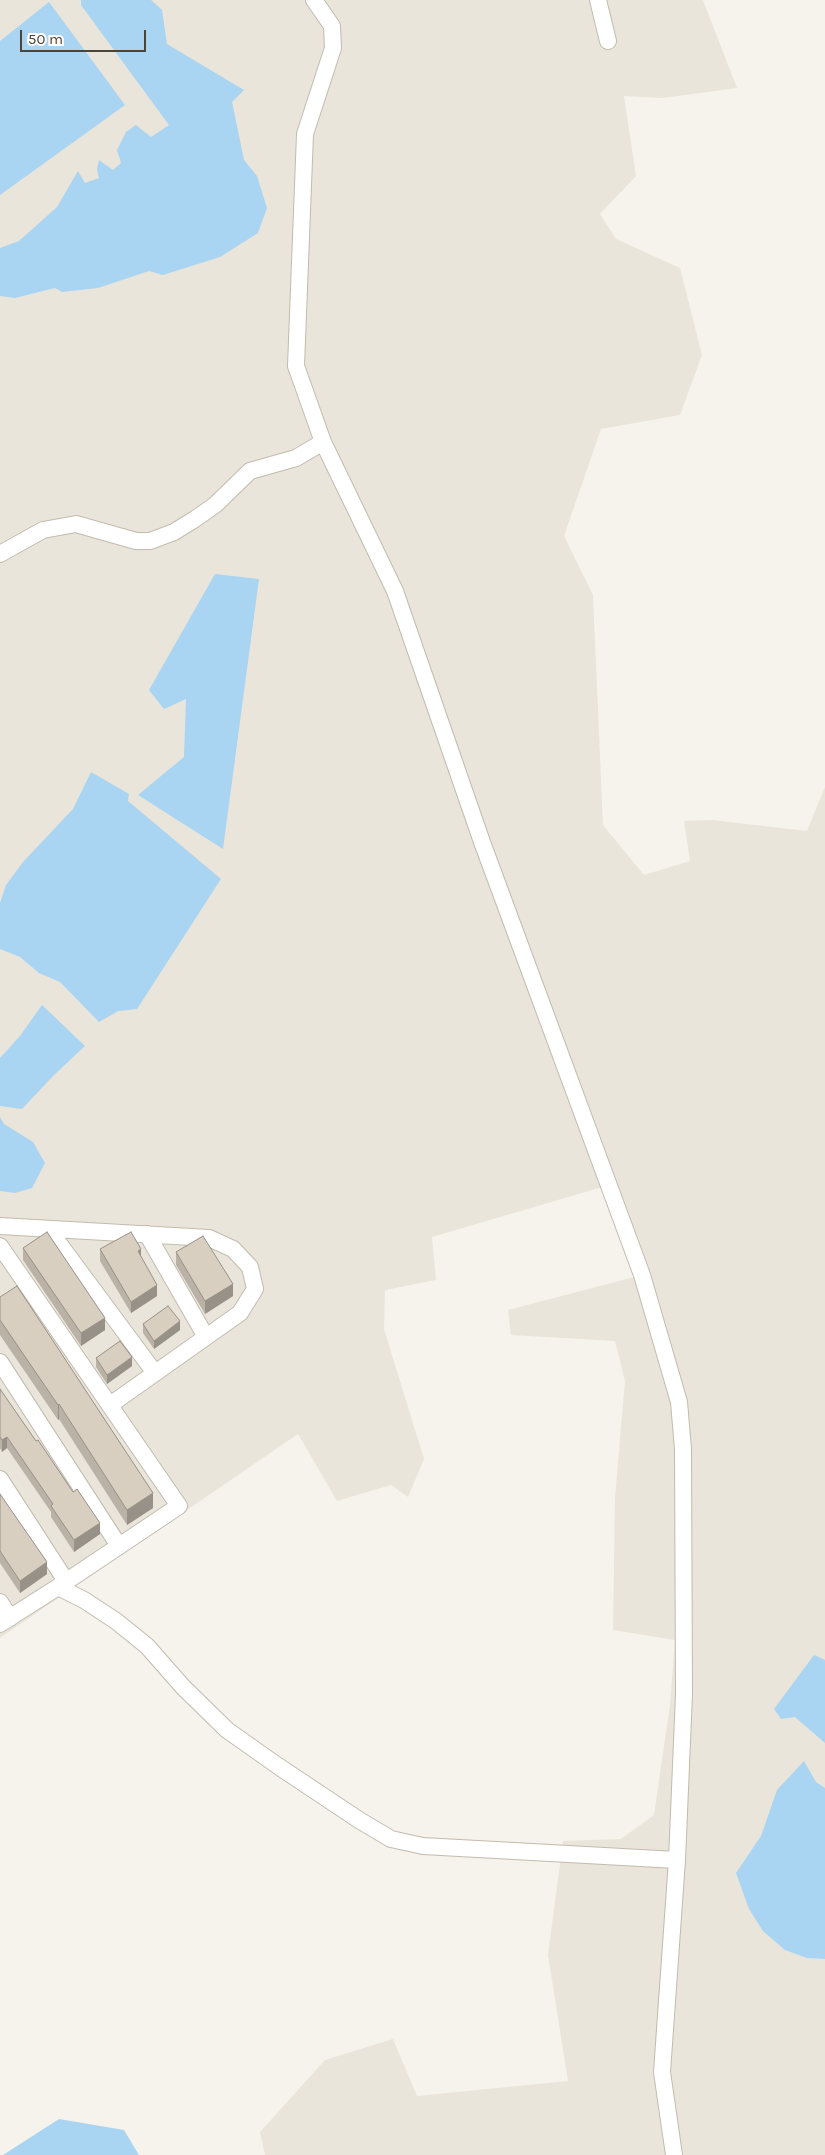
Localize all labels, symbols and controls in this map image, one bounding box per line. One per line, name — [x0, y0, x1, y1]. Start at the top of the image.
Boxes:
scale bar — [22, 20, 149, 52]
text: 50 m — [28, 30, 63, 48]

